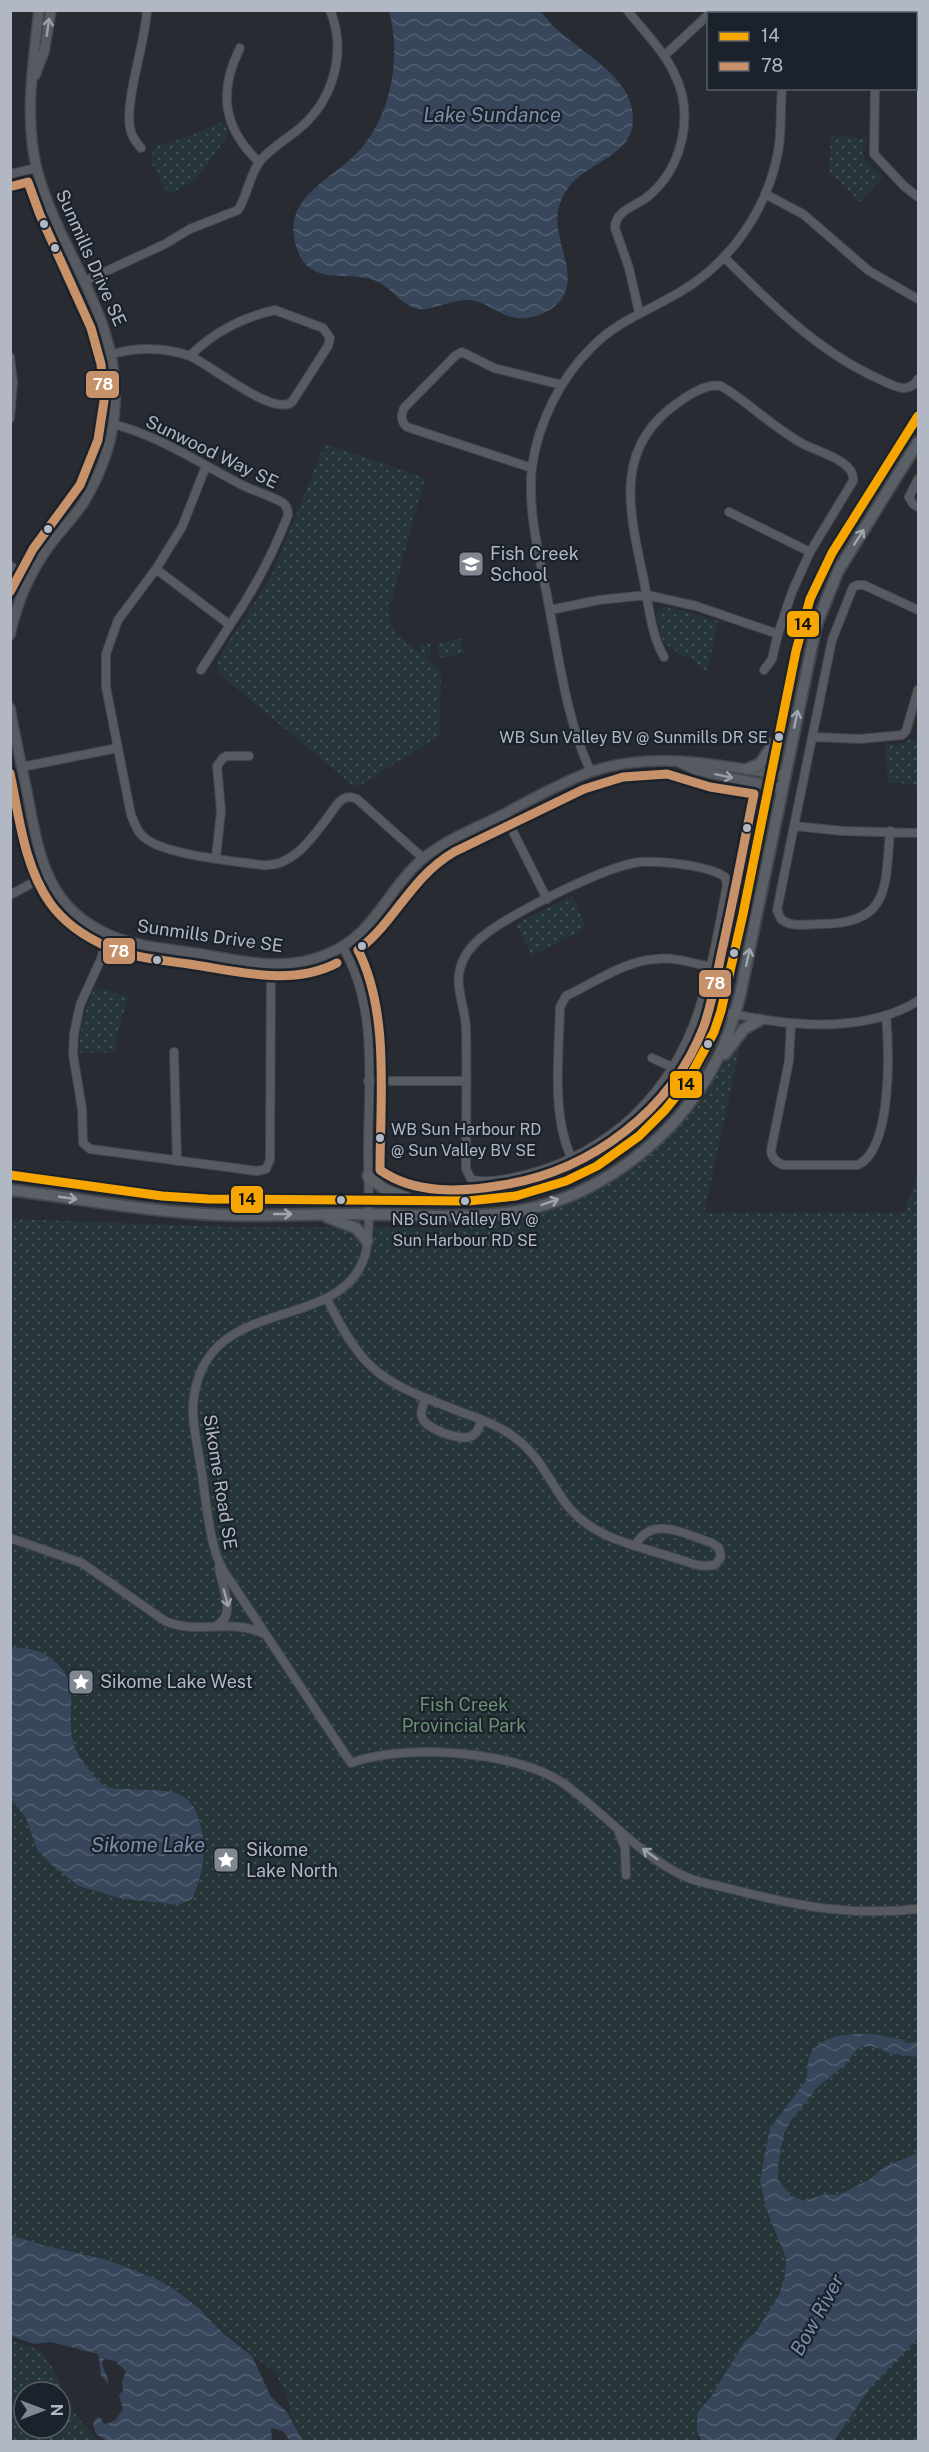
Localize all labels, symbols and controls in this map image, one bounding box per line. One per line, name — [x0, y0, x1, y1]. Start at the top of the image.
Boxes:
legend — [707, 12, 917, 90]
one-way arrow — [43, 18, 54, 37]
text: 14 — [761, 25, 780, 46]
text: 78 — [761, 55, 783, 76]
water label: Lake Sundance — [423, 103, 561, 127]
street label: Sunmills Drive SE — [52, 186, 131, 329]
unlabelled marker — [38, 218, 50, 230]
unlabelled marker — [49, 242, 61, 254]
line badge: 78 — [85, 370, 120, 399]
text: 78 — [93, 375, 114, 394]
street label: Sunwood Way SE — [143, 410, 282, 493]
unlabelled marker — [42, 523, 54, 535]
one-way arrow — [854, 529, 866, 546]
place label: Fish Creek School — [490, 543, 579, 585]
school or university icon: Fish Creek School — [456, 549, 486, 579]
line badge: 14 — [786, 610, 820, 638]
text: 14 — [794, 615, 812, 634]
one-way arrow — [790, 710, 802, 729]
place label: WB Sun Valley BV @ Sunmills DR SE — [499, 728, 768, 747]
marker: WB Sun Valley BV @ Sunmills DR SE — [773, 731, 785, 743]
one-way arrow — [714, 771, 733, 782]
unlabelled marker — [741, 822, 753, 834]
street label: Sunmills Drive SE — [136, 915, 285, 956]
line badge: 78 — [102, 937, 136, 965]
unlabelled marker — [356, 940, 368, 952]
text: 78 — [109, 942, 130, 961]
unlabelled marker — [728, 947, 740, 959]
one-way arrow — [743, 948, 754, 968]
unlabelled marker — [151, 954, 163, 966]
line badge: 78 — [698, 969, 732, 998]
text: 78 — [705, 974, 726, 993]
unlabelled marker — [702, 1038, 714, 1050]
line badge: 14 — [669, 1070, 703, 1099]
text: 14 — [677, 1075, 695, 1094]
place label: WB Sun Harbour RD @ Sun Valley BV SE — [391, 1120, 541, 1160]
marker: WB Sun Harbour RD @ Sun Valley BV SE — [374, 1132, 386, 1144]
line badge: 14 — [230, 1185, 264, 1214]
text: 14 — [238, 1190, 256, 1209]
one-way arrow — [58, 1192, 78, 1203]
unlabelled marker — [335, 1194, 347, 1206]
marker: NB Sun Valley BV @ Sun Harbour RD SE — [459, 1195, 471, 1207]
one-way arrow — [541, 1196, 559, 1207]
one-way arrow — [273, 1208, 293, 1220]
place label: NB Sun Valley BV @ Sun Harbour RD SE — [392, 1210, 538, 1250]
street label: Sikome Road SE — [199, 1413, 242, 1551]
one-way arrow — [220, 1588, 232, 1607]
place icon: Sikome Lake West — [66, 1667, 96, 1697]
place label: Sikome Lake West — [100, 1671, 253, 1692]
park label: Fish Creek Provincial Park — [402, 1694, 526, 1736]
water label: Sikome Lake — [91, 1833, 205, 1857]
place label: Sikome Lake North — [246, 1839, 338, 1881]
place icon: Sikome Lake North — [211, 1845, 241, 1875]
one-way arrow — [642, 1848, 658, 1860]
water label: Bow River — [785, 2270, 849, 2360]
north arrow — [12, 2380, 72, 2440]
text: N — [47, 2404, 66, 2416]

